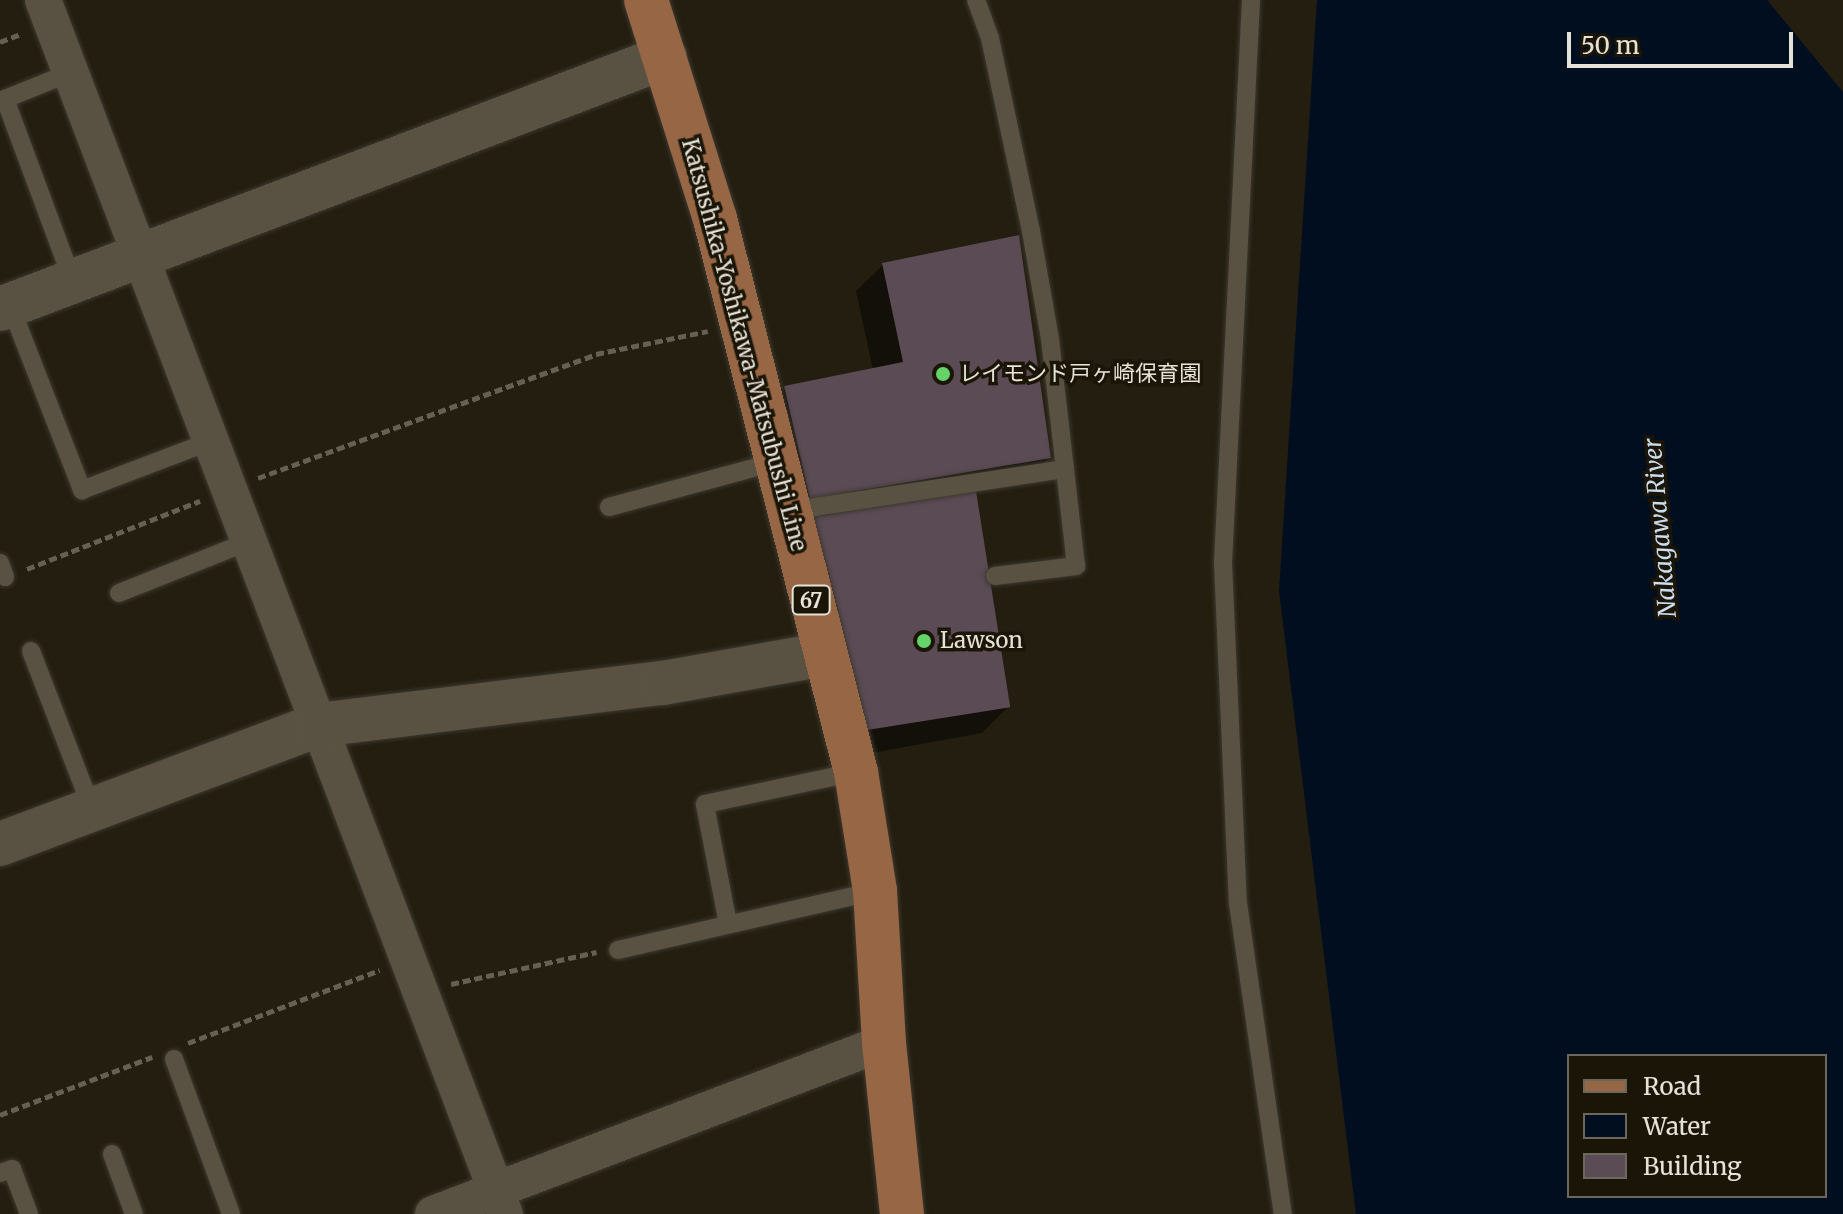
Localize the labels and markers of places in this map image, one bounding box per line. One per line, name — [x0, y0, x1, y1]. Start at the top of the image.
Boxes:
place label: レイモンド戸ヶ崎保育園 — [959, 361, 1201, 387]
marker: レイモンド戸ヶ崎保育園 — [934, 365, 952, 383]
place label: Lawson — [940, 628, 1023, 654]
marker: Lawson — [915, 632, 933, 650]

